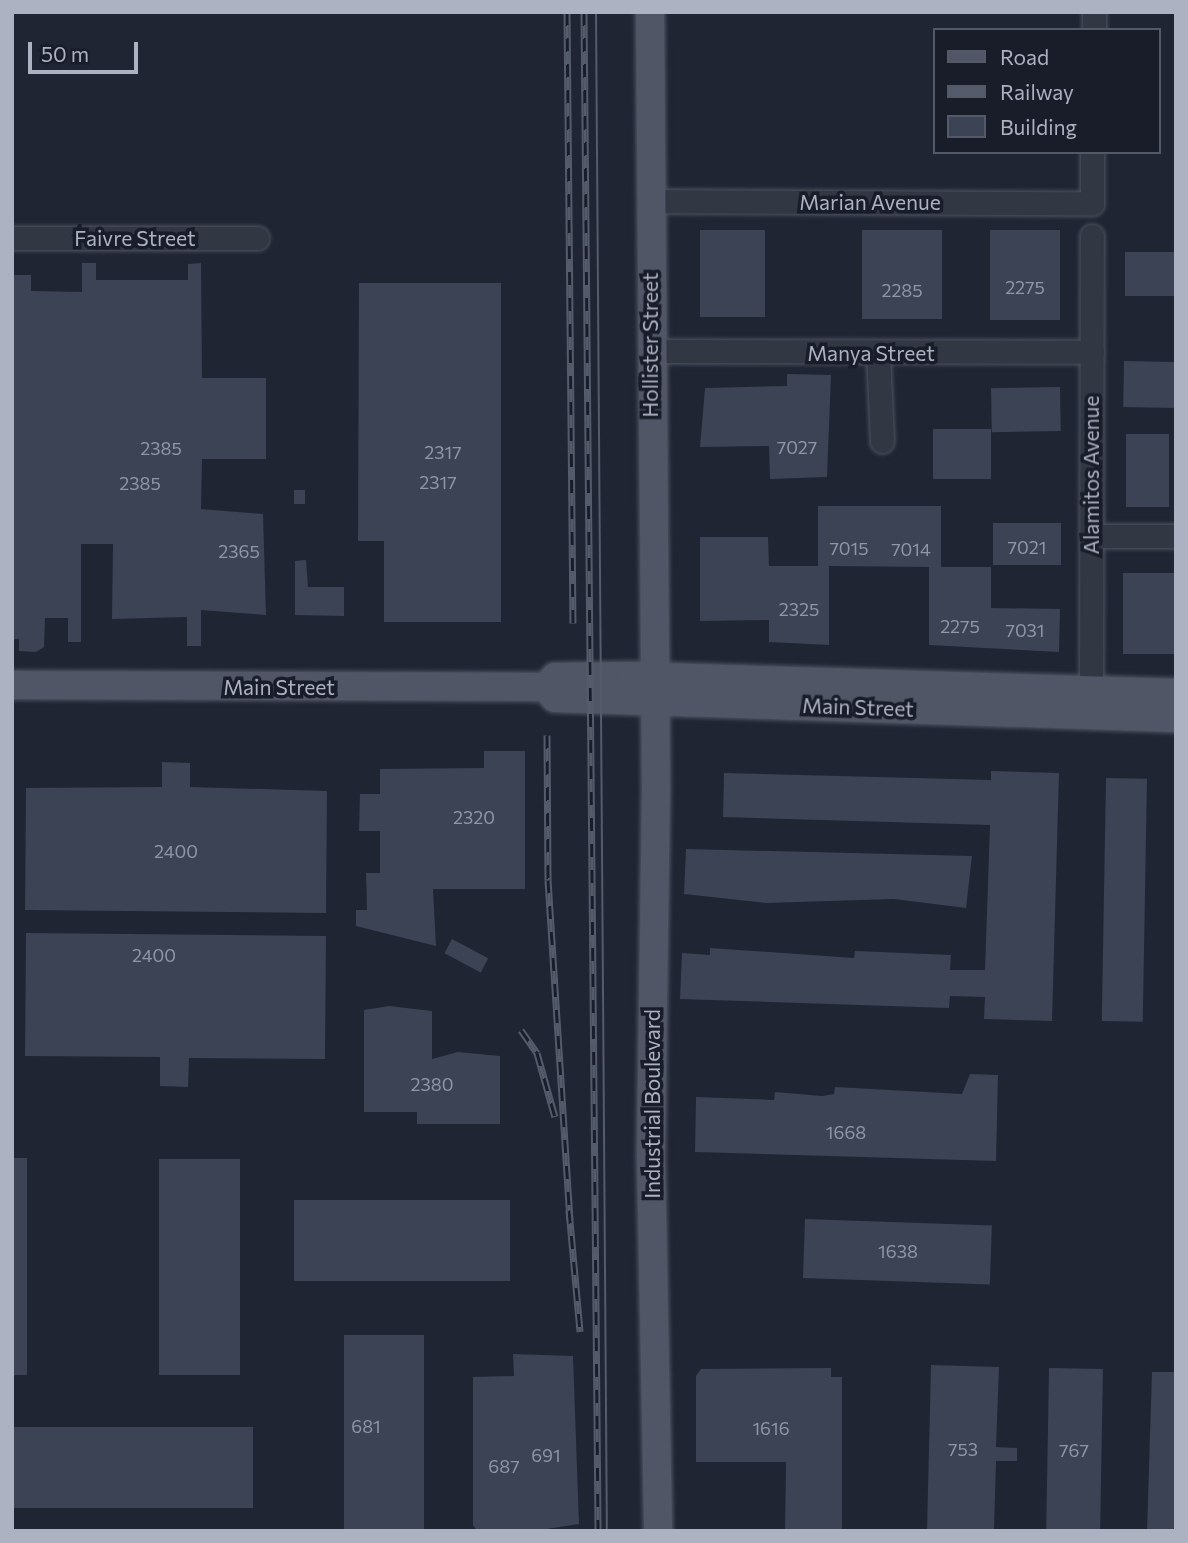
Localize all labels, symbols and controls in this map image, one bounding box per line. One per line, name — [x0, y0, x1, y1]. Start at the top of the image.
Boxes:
scale bar — [32, 28, 142, 72]
legend — [932, 28, 1160, 154]
text: 50 m — [41, 41, 89, 66]
text: Road — [1000, 44, 1049, 69]
text: Railway — [1000, 79, 1074, 104]
text: Building — [1000, 114, 1077, 139]
street label: Marian Avenue — [799, 189, 941, 215]
street label: Faivre Street — [74, 225, 196, 251]
street label: Hollister Street — [637, 272, 663, 418]
house number: 2275 — [1005, 276, 1045, 298]
house number: 2285 — [881, 279, 923, 301]
street label: Manya Street — [807, 340, 935, 366]
street label: Alamitos Avenue — [1078, 396, 1104, 554]
house number: 7027 — [777, 436, 817, 458]
house number: 2385 — [140, 437, 182, 459]
house number: 2317 — [424, 441, 462, 463]
house number: 2317 — [419, 471, 457, 493]
house number: 2385 — [119, 472, 161, 494]
house number: 7021 — [1008, 536, 1046, 558]
house number: 7015 — [829, 537, 869, 559]
house number: 7014 — [891, 538, 931, 560]
house number: 2365 — [218, 540, 260, 562]
house number: 2325 — [779, 598, 819, 620]
house number: 2275 — [940, 615, 980, 637]
house number: 7031 — [1005, 619, 1045, 641]
street label: Main Street — [223, 674, 335, 700]
street label: Main Street — [802, 692, 914, 722]
house number: 2320 — [453, 806, 495, 828]
house number: 2400 — [154, 840, 198, 862]
house number: 2400 — [132, 944, 176, 966]
street label: Industrial Boulevard — [639, 1009, 665, 1199]
house number: 2380 — [411, 1073, 453, 1095]
house number: 1668 — [826, 1121, 866, 1143]
house number: 1638 — [878, 1240, 918, 1262]
house number: 681 — [351, 1415, 381, 1437]
house number: 1616 — [752, 1417, 790, 1439]
house number: 753 — [948, 1438, 978, 1460]
house number: 767 — [1059, 1439, 1089, 1461]
house number: 691 — [531, 1444, 561, 1466]
house number: 687 — [488, 1455, 520, 1477]

